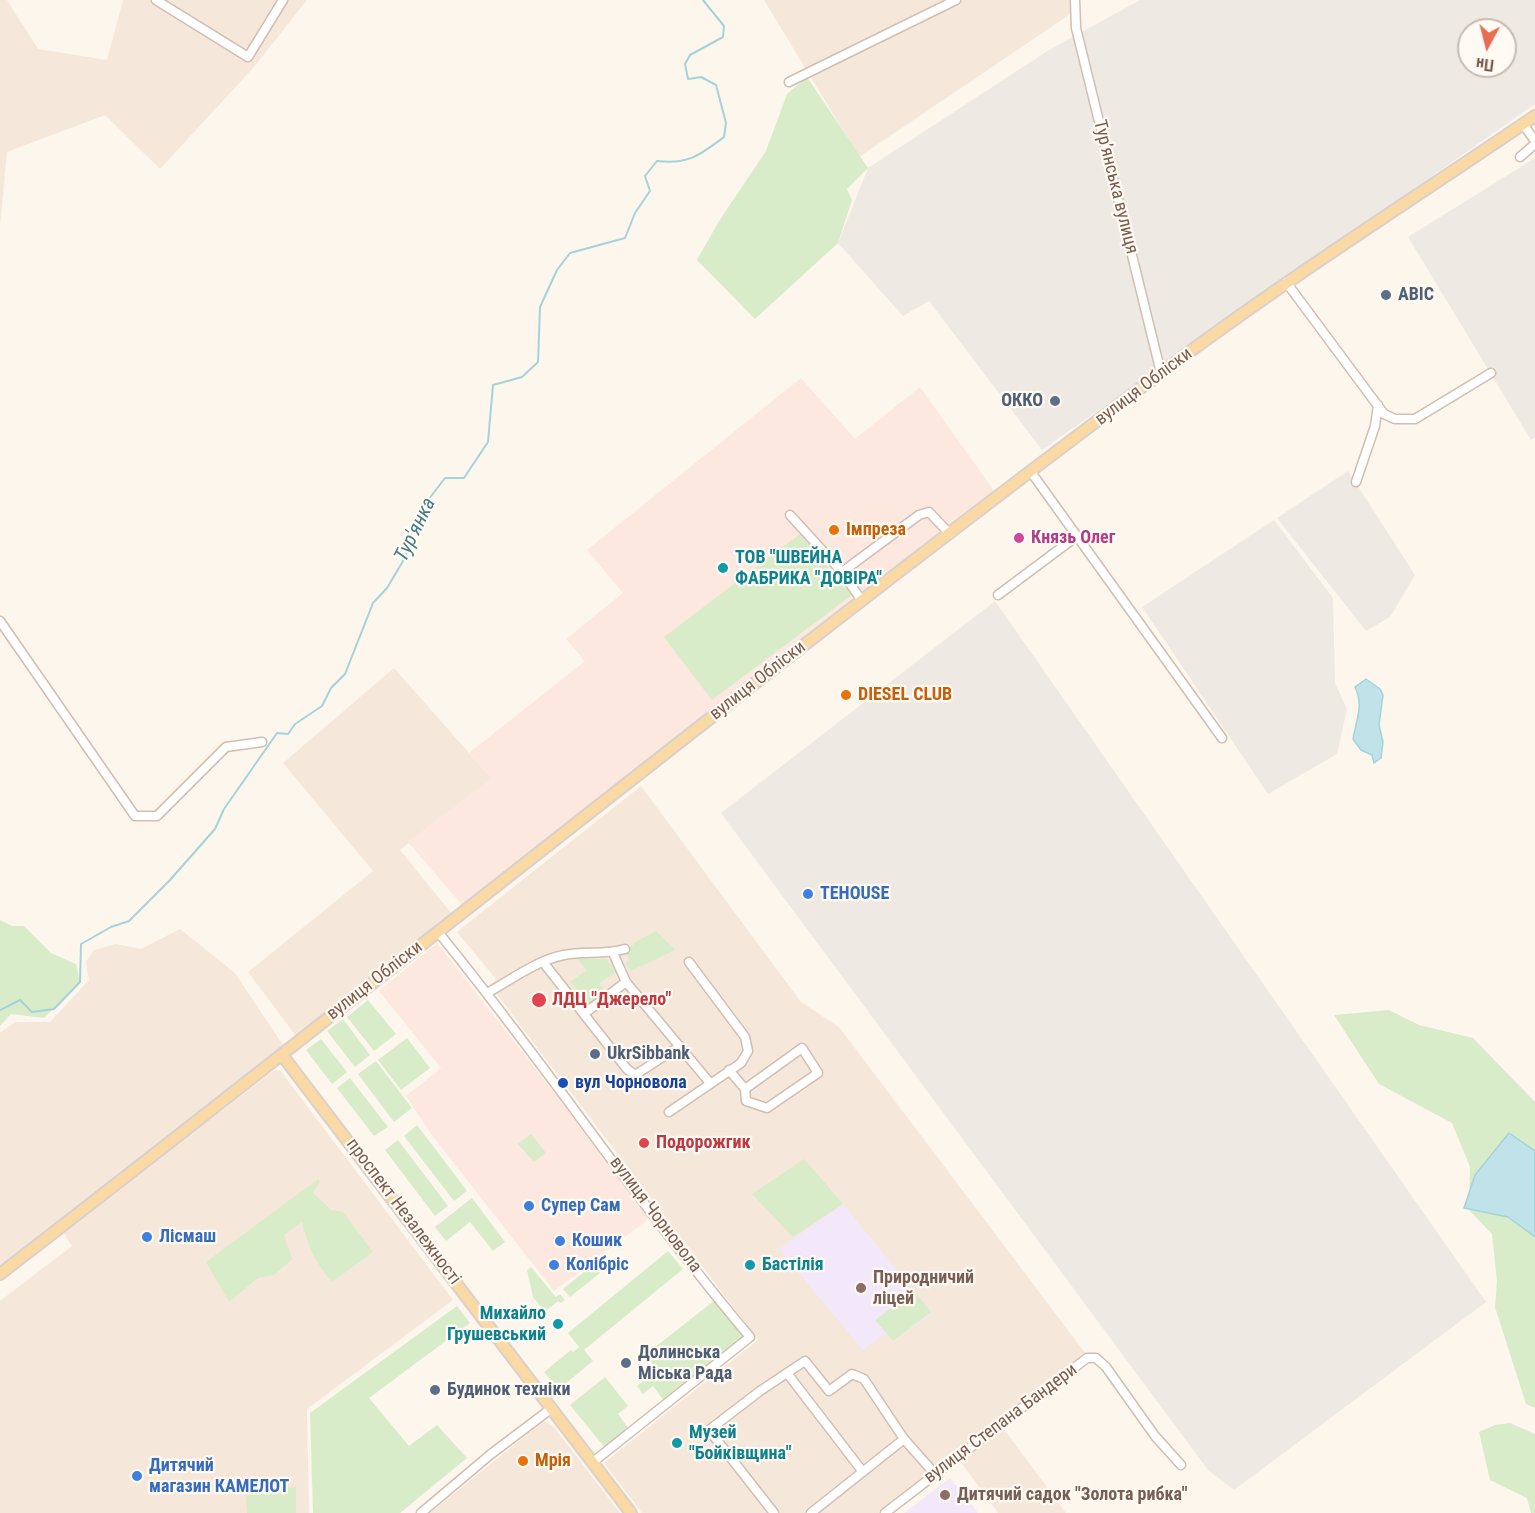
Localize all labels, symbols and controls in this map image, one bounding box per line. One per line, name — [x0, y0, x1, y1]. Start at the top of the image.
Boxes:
north arrow — [1457, 18, 1517, 78]
text: Пн — [1475, 54, 1495, 75]
street label: Турʼянська вулиця — [1088, 118, 1142, 256]
place label: АВІС — [1398, 284, 1434, 306]
marker: АВІС — [1379, 288, 1393, 302]
street label: вулиця Обліски — [1091, 344, 1197, 430]
place label: ОККО — [1001, 390, 1043, 412]
marker: ОККО — [1048, 394, 1062, 408]
water label: Тур'янка — [390, 494, 442, 566]
place label: Імпреза — [846, 519, 906, 541]
marker: Імпреза — [827, 523, 841, 537]
place label: Князь Олег — [1031, 527, 1115, 549]
marker: Князь Олег — [1012, 531, 1026, 545]
place label: ТОВ "ШВЕЙНА ФАБРИКА "ДОВІРА" — [735, 547, 882, 590]
marker: ТОВ "ШВЕЙНА ФАБРИКА "ДОВІРА" — [716, 561, 730, 575]
street label: вулиця Обліски — [706, 637, 810, 725]
place label: DIESEL CLUB — [858, 684, 952, 706]
marker: DIESEL CLUB — [839, 688, 853, 702]
place label: TEHOUSE — [820, 883, 889, 905]
marker: TEHOUSE — [801, 887, 815, 901]
street label: вулиця Обліски — [323, 937, 427, 1025]
place label: ЛДЦ "Джерело" — [552, 989, 671, 1011]
marker: ЛДЦ "Джерело" — [530, 991, 548, 1009]
place label: UkrSibbank — [607, 1043, 690, 1065]
marker: UkrSibbank — [588, 1047, 602, 1061]
place label: вул Чорновола — [575, 1072, 687, 1094]
marker: вул Чорновола — [556, 1076, 570, 1090]
place label: Подорожгик — [656, 1132, 750, 1154]
street label: проспект Незалежності — [341, 1135, 465, 1289]
marker: Подорожгик — [637, 1136, 651, 1150]
street label: вулиця Чорновола — [604, 1153, 706, 1277]
place label: Супер Сам — [541, 1195, 621, 1217]
marker: Супер Сам — [522, 1199, 536, 1213]
place label: Лісмаш — [159, 1226, 216, 1248]
marker: Лісмаш — [140, 1230, 154, 1244]
place label: Кошик — [572, 1230, 622, 1252]
marker: Кошик — [553, 1234, 567, 1248]
place label: Колібріс — [566, 1254, 629, 1276]
place label: Бастілія — [762, 1254, 824, 1276]
marker: Колібріс — [547, 1258, 561, 1272]
marker: Бастілія — [743, 1258, 757, 1272]
place label: Природничий ліцей — [873, 1267, 974, 1310]
marker: Природничий ліцей — [854, 1281, 868, 1295]
place label: Михайло Грушевський — [447, 1303, 546, 1346]
marker: Михайло Грушевський — [551, 1317, 565, 1331]
place label: Долинська Міська Рада — [638, 1342, 732, 1384]
marker: Долинська Міська Рада — [619, 1356, 633, 1370]
street label: вулиця Степана Бандери — [920, 1359, 1082, 1489]
place label: Будинок техніки — [447, 1379, 570, 1401]
marker: Будинок техніки — [428, 1383, 442, 1397]
place label: Музей "Бойківщина" — [689, 1422, 792, 1464]
marker: Музей "Бойківщина" — [670, 1436, 684, 1450]
place label: Мрія — [535, 1450, 571, 1472]
marker: Мрія — [516, 1454, 530, 1468]
place label: Дитячий магазин КАМЕЛОТ — [149, 1455, 289, 1498]
marker: Дитячий магазин КАМЕЛОТ — [130, 1469, 144, 1483]
place label: Дитячий садок "Золота рибка" — [957, 1484, 1188, 1506]
marker: Дитячий садок "Золота рибка" — [938, 1488, 952, 1502]

